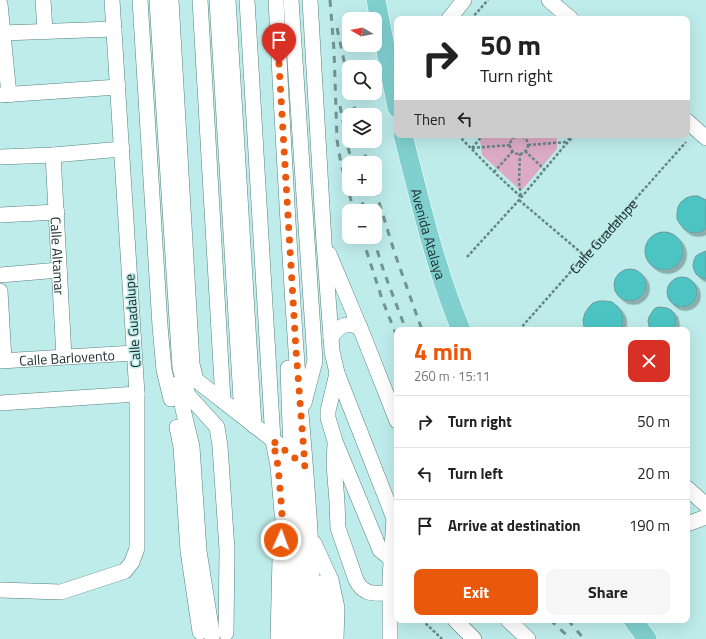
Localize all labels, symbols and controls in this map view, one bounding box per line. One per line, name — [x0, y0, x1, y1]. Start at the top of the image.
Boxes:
north arrow — [342, 12, 382, 52]
map controls — [342, 12, 382, 244]
pin — [262, 23, 296, 64]
text: 50 m — [480, 23, 541, 66]
icon: arrive — [268, 29, 290, 51]
icon: right — [414, 32, 466, 84]
button: search — [342, 60, 382, 100]
text: Turn right — [480, 62, 553, 89]
button: layers — [342, 108, 382, 148]
text: Then — [414, 108, 446, 131]
icon: left — [454, 108, 476, 130]
button: + — [342, 156, 382, 196]
street label: Avenida Atalaya — [406, 186, 452, 282]
street label: Calle Guadalupe — [564, 194, 642, 278]
button: − — [342, 204, 382, 244]
street label: Calle Altamar — [46, 216, 71, 296]
street label: Calle Guadalupe — [118, 273, 146, 369]
text: 4 min — [414, 333, 472, 369]
button: close — [628, 340, 670, 382]
street label: Calle Barlovento — [18, 344, 115, 370]
text: 260 m · 15:11 — [414, 366, 490, 386]
text: Turn right — [448, 410, 512, 433]
text: 50 m — [637, 410, 670, 433]
icon: right — [414, 411, 436, 433]
text: Turn left — [448, 462, 503, 485]
text: 20 m — [637, 462, 670, 485]
icon: left — [414, 463, 436, 485]
text: Arrive at destination — [448, 514, 581, 537]
text: 190 m — [629, 514, 670, 537]
icon: arrive — [414, 515, 436, 537]
position arrow — [260, 519, 302, 561]
button: Exit — [414, 569, 538, 615]
button: Share — [546, 569, 670, 615]

